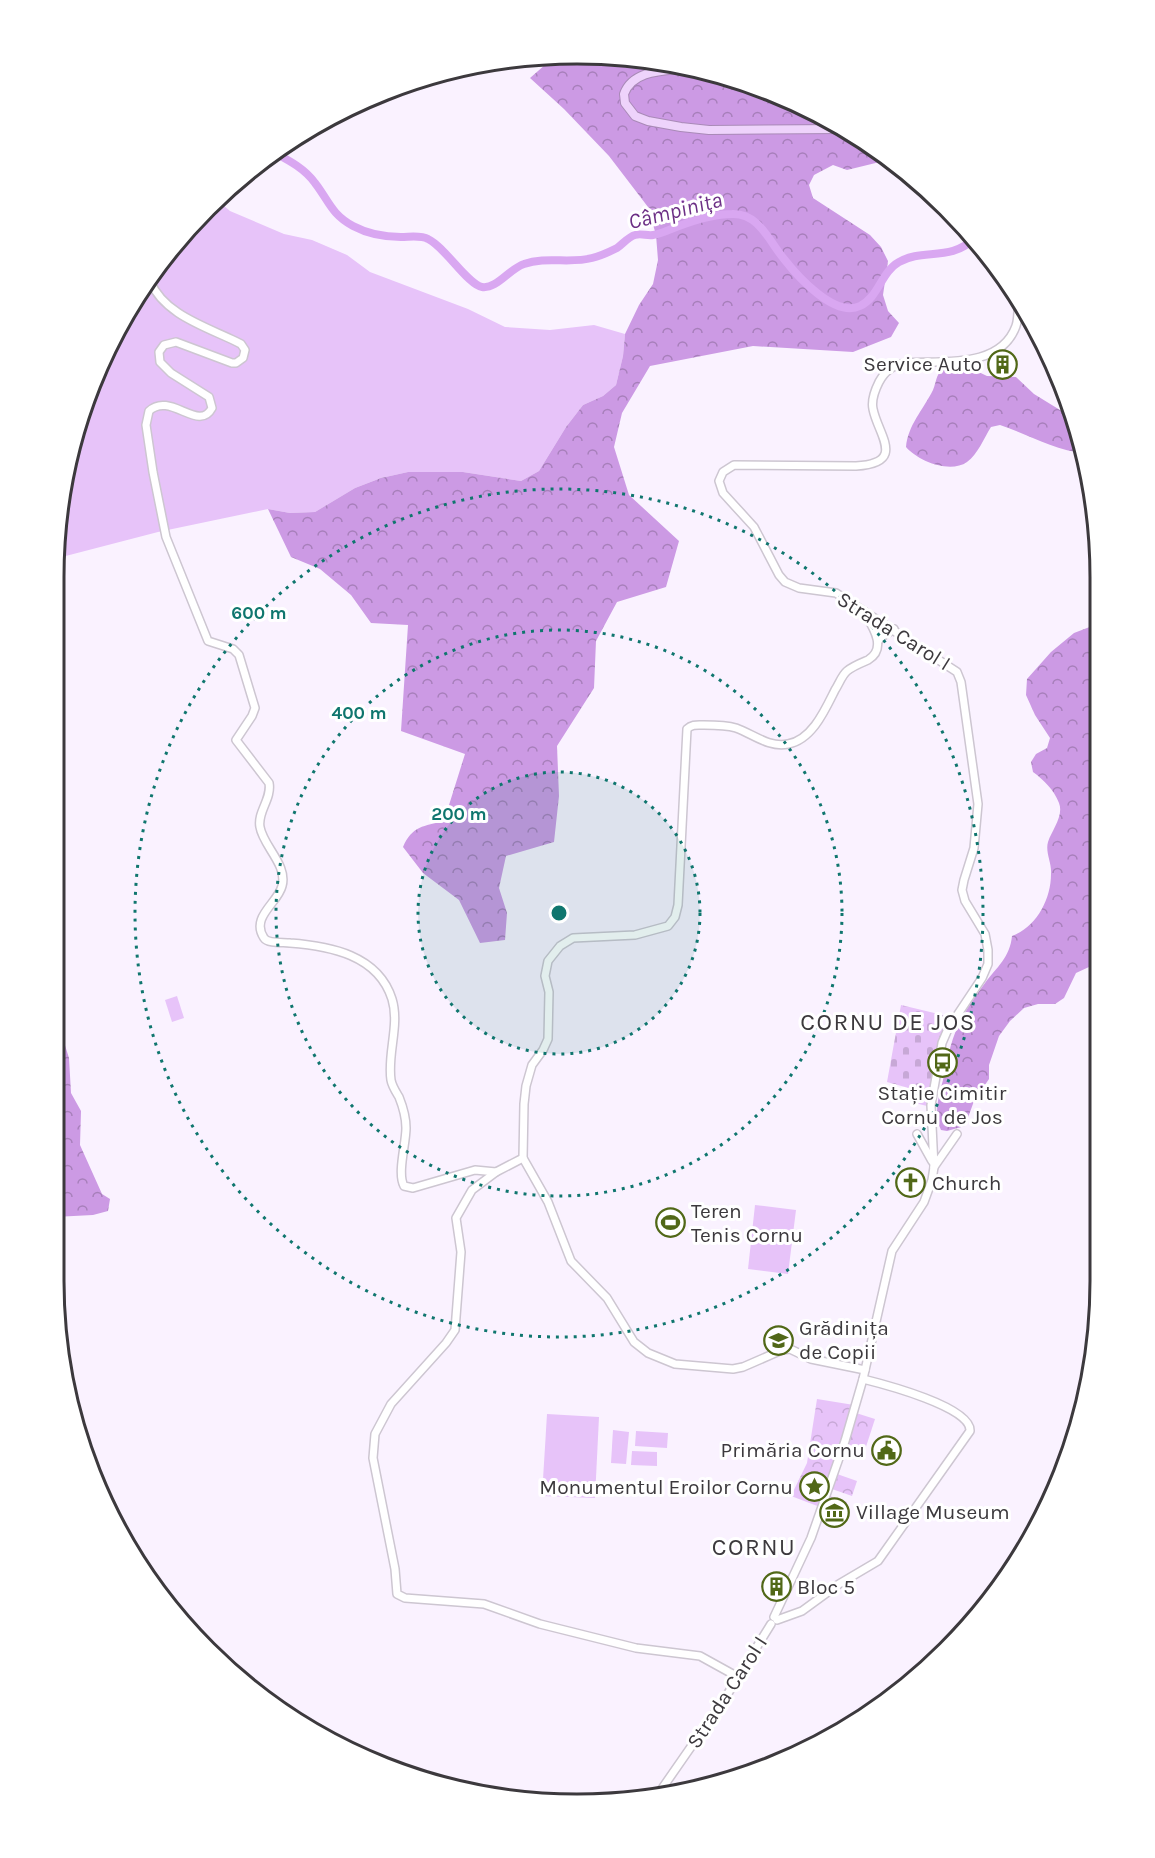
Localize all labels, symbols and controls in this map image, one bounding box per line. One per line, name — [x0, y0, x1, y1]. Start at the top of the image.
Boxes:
water label: Câmpinița — [626, 187, 725, 235]
building icon: Service Auto — [987, 348, 1019, 380]
place label: Service Auto — [863, 352, 982, 376]
street label: Strada Carol I — [833, 587, 955, 675]
text: 600 m — [231, 602, 287, 624]
text: 400 m — [331, 702, 387, 724]
text: 200 m — [431, 803, 487, 825]
centre of rings — [549, 903, 569, 923]
district label: CORNU DE JOS — [800, 1008, 976, 1036]
bus stop icon: Stație Cimitir Cornu de Jos — [926, 1046, 958, 1078]
place label: Stație Cimitir Cornu de Jos — [878, 1081, 1007, 1129]
church icon: Church — [895, 1167, 927, 1199]
place label: Church — [932, 1171, 1001, 1195]
place label: Teren Tenis Cornu — [691, 1199, 803, 1247]
sports icon: Teren Tenis Cornu — [654, 1207, 686, 1239]
place label: Grădinița de Copii — [799, 1316, 889, 1364]
school or university icon: Grădinița de Copii — [762, 1324, 794, 1356]
public building icon: Primăria Cornu — [870, 1434, 902, 1466]
place label: Primăria Cornu — [721, 1438, 865, 1462]
place icon: Monumentul Eroilor Cornu — [798, 1471, 830, 1503]
place label: Monumentul Eroilor Cornu — [539, 1475, 793, 1499]
museum icon: Village Museum — [819, 1496, 851, 1528]
place label: Village Museum — [856, 1500, 1010, 1524]
district label: CORNU — [712, 1533, 796, 1561]
building icon: Bloc 5 — [760, 1571, 792, 1603]
place label: Bloc 5 — [797, 1575, 855, 1599]
street label: Strada Carol I — [682, 1631, 772, 1753]

